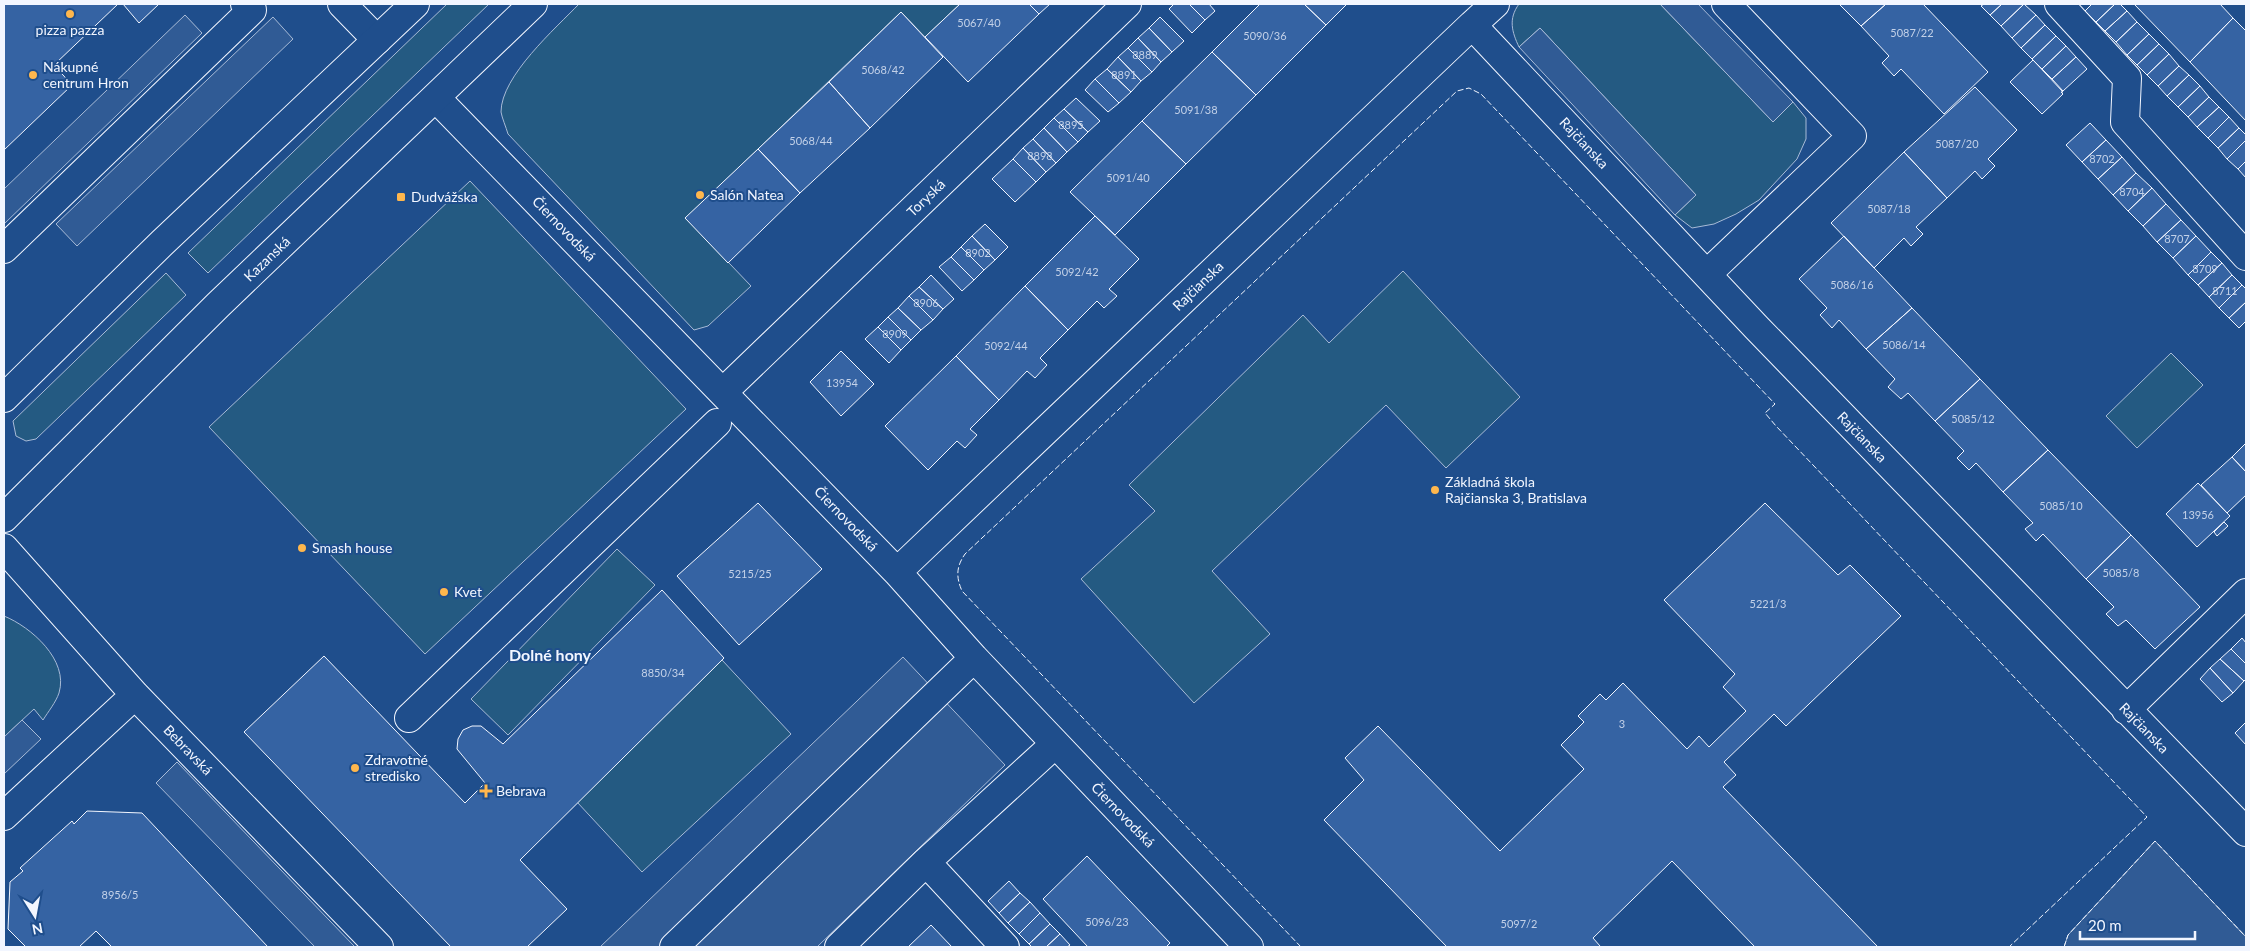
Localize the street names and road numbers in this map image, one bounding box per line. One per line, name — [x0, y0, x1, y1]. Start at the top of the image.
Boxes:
street label: Rajčianska — [1556, 113, 1612, 172]
street label: Toryská — [903, 175, 948, 220]
street label: Čiernovodská — [529, 193, 600, 265]
street label: Kazanská — [240, 233, 293, 285]
street label: Rajčianska — [1169, 257, 1227, 314]
street label: Rajčianska — [1834, 408, 1891, 466]
street label: Čiernovodská — [811, 483, 882, 555]
street label: Rajčianska — [2116, 699, 2173, 757]
street label: Bebravská — [160, 721, 216, 778]
street label: Čiernovodská — [1088, 779, 1159, 851]

